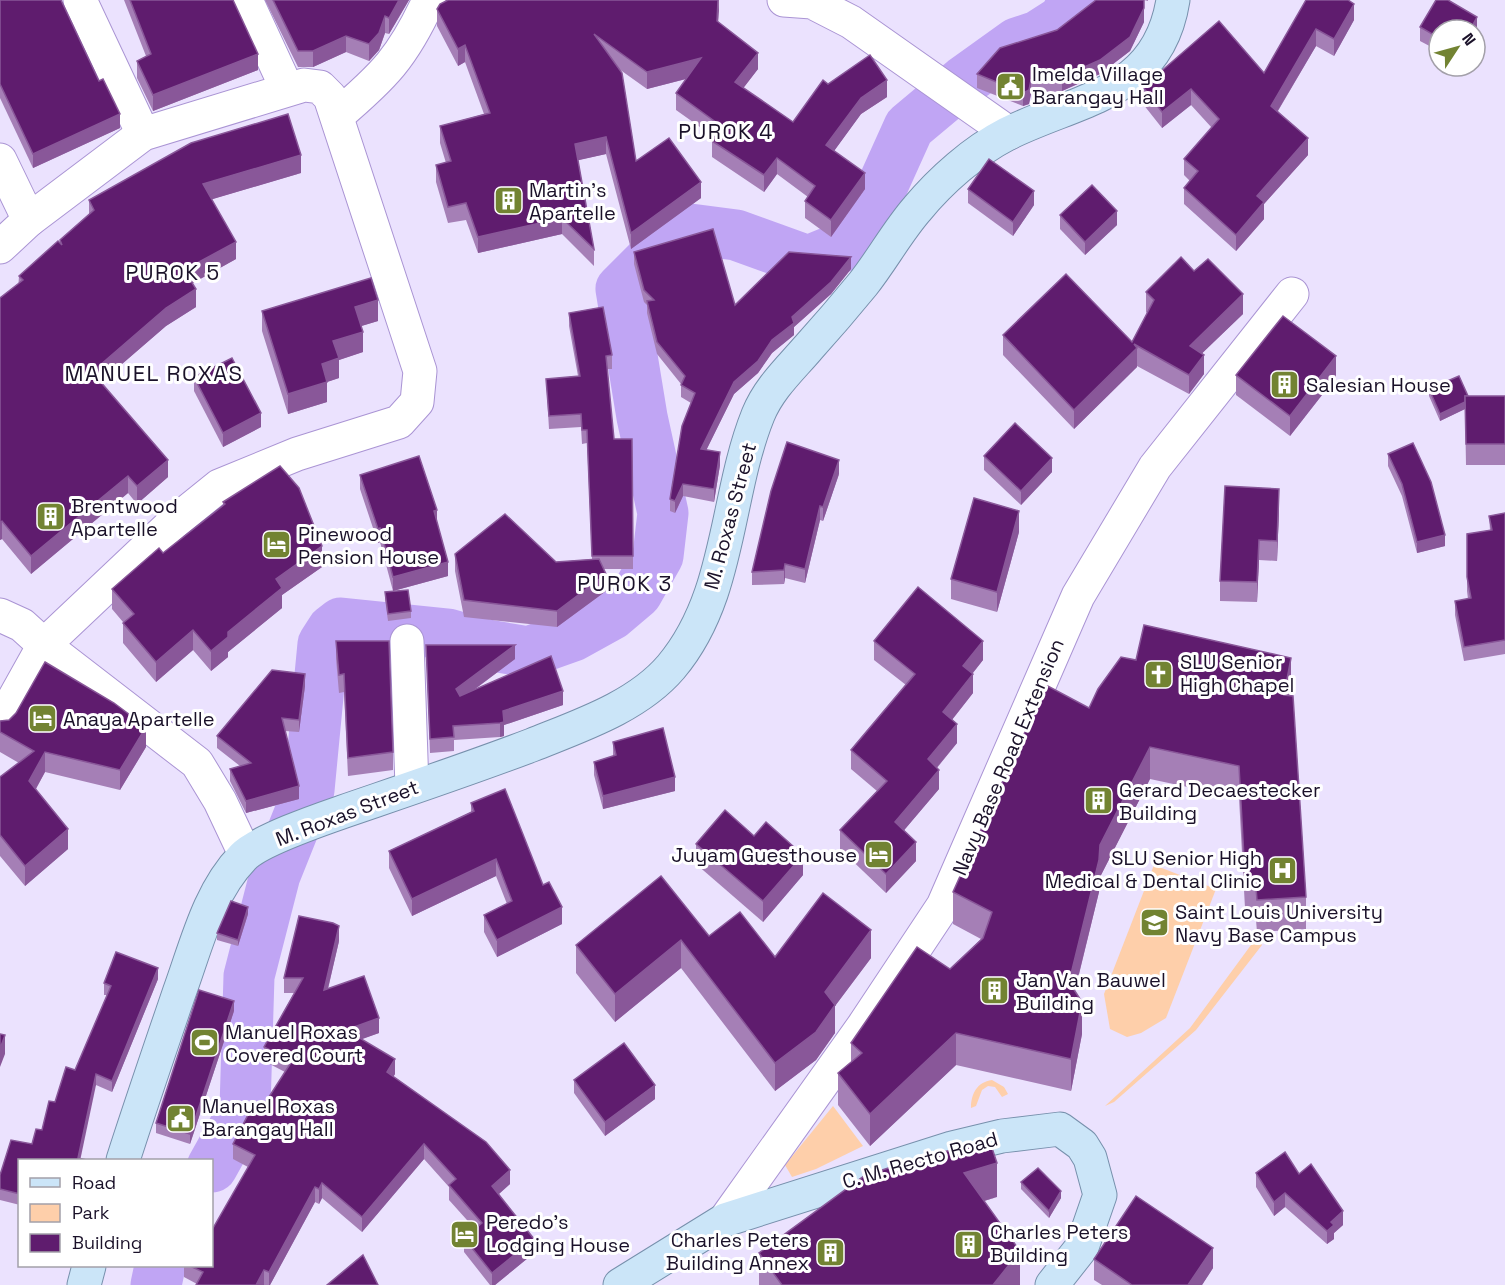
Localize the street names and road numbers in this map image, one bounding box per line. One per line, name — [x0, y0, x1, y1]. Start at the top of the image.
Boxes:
street label: M. Roxas Street — [698, 440, 762, 592]
street label: Navy Base Road Extension — [946, 635, 1070, 879]
street label: M. Roxas Street — [272, 774, 422, 852]
street label: C. M. Recto Road — [839, 1125, 1001, 1195]

